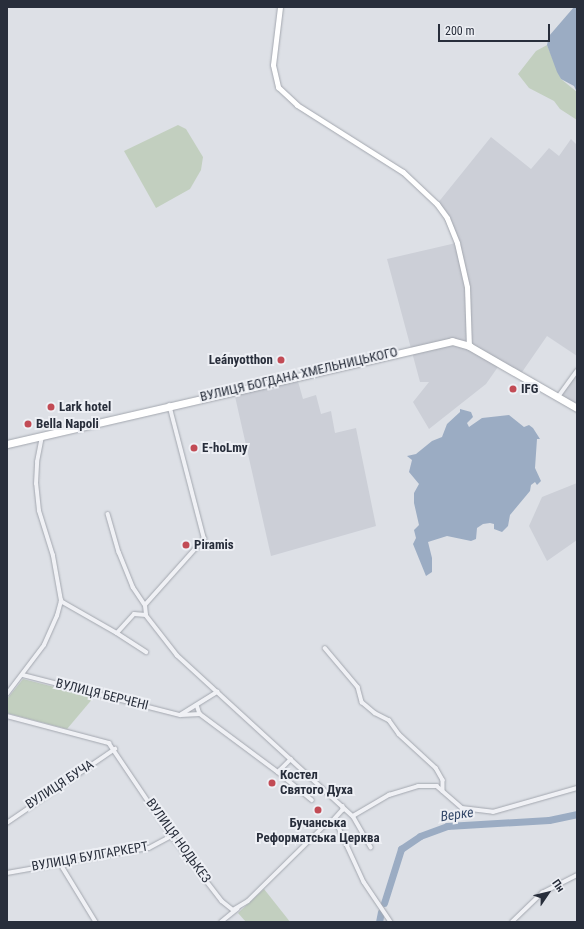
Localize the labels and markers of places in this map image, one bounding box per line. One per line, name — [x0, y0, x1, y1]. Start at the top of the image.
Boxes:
place label: Leányotthon — [209, 352, 273, 368]
marker: Leányotthon — [276, 355, 286, 365]
place label: IFG — [521, 381, 538, 397]
marker: IFG — [508, 384, 518, 394]
place label: Lark hotel — [59, 399, 111, 415]
marker: Lark hotel — [46, 402, 56, 412]
place label: Bella Napoli — [36, 416, 99, 432]
marker: Bella Napoli — [23, 419, 33, 429]
place label: E-hoLmy — [202, 440, 248, 456]
marker: E-hoLmy — [189, 443, 199, 453]
place label: Piramis — [194, 537, 234, 553]
marker: Piramis — [181, 540, 191, 550]
place label: Костел Святого Духа — [280, 768, 353, 799]
marker: Костел Святого Духа — [267, 778, 277, 788]
marker: Бучанська Реформатська Церква — [313, 805, 323, 815]
place label: Бучанська Реформатська Церква — [256, 816, 380, 847]

